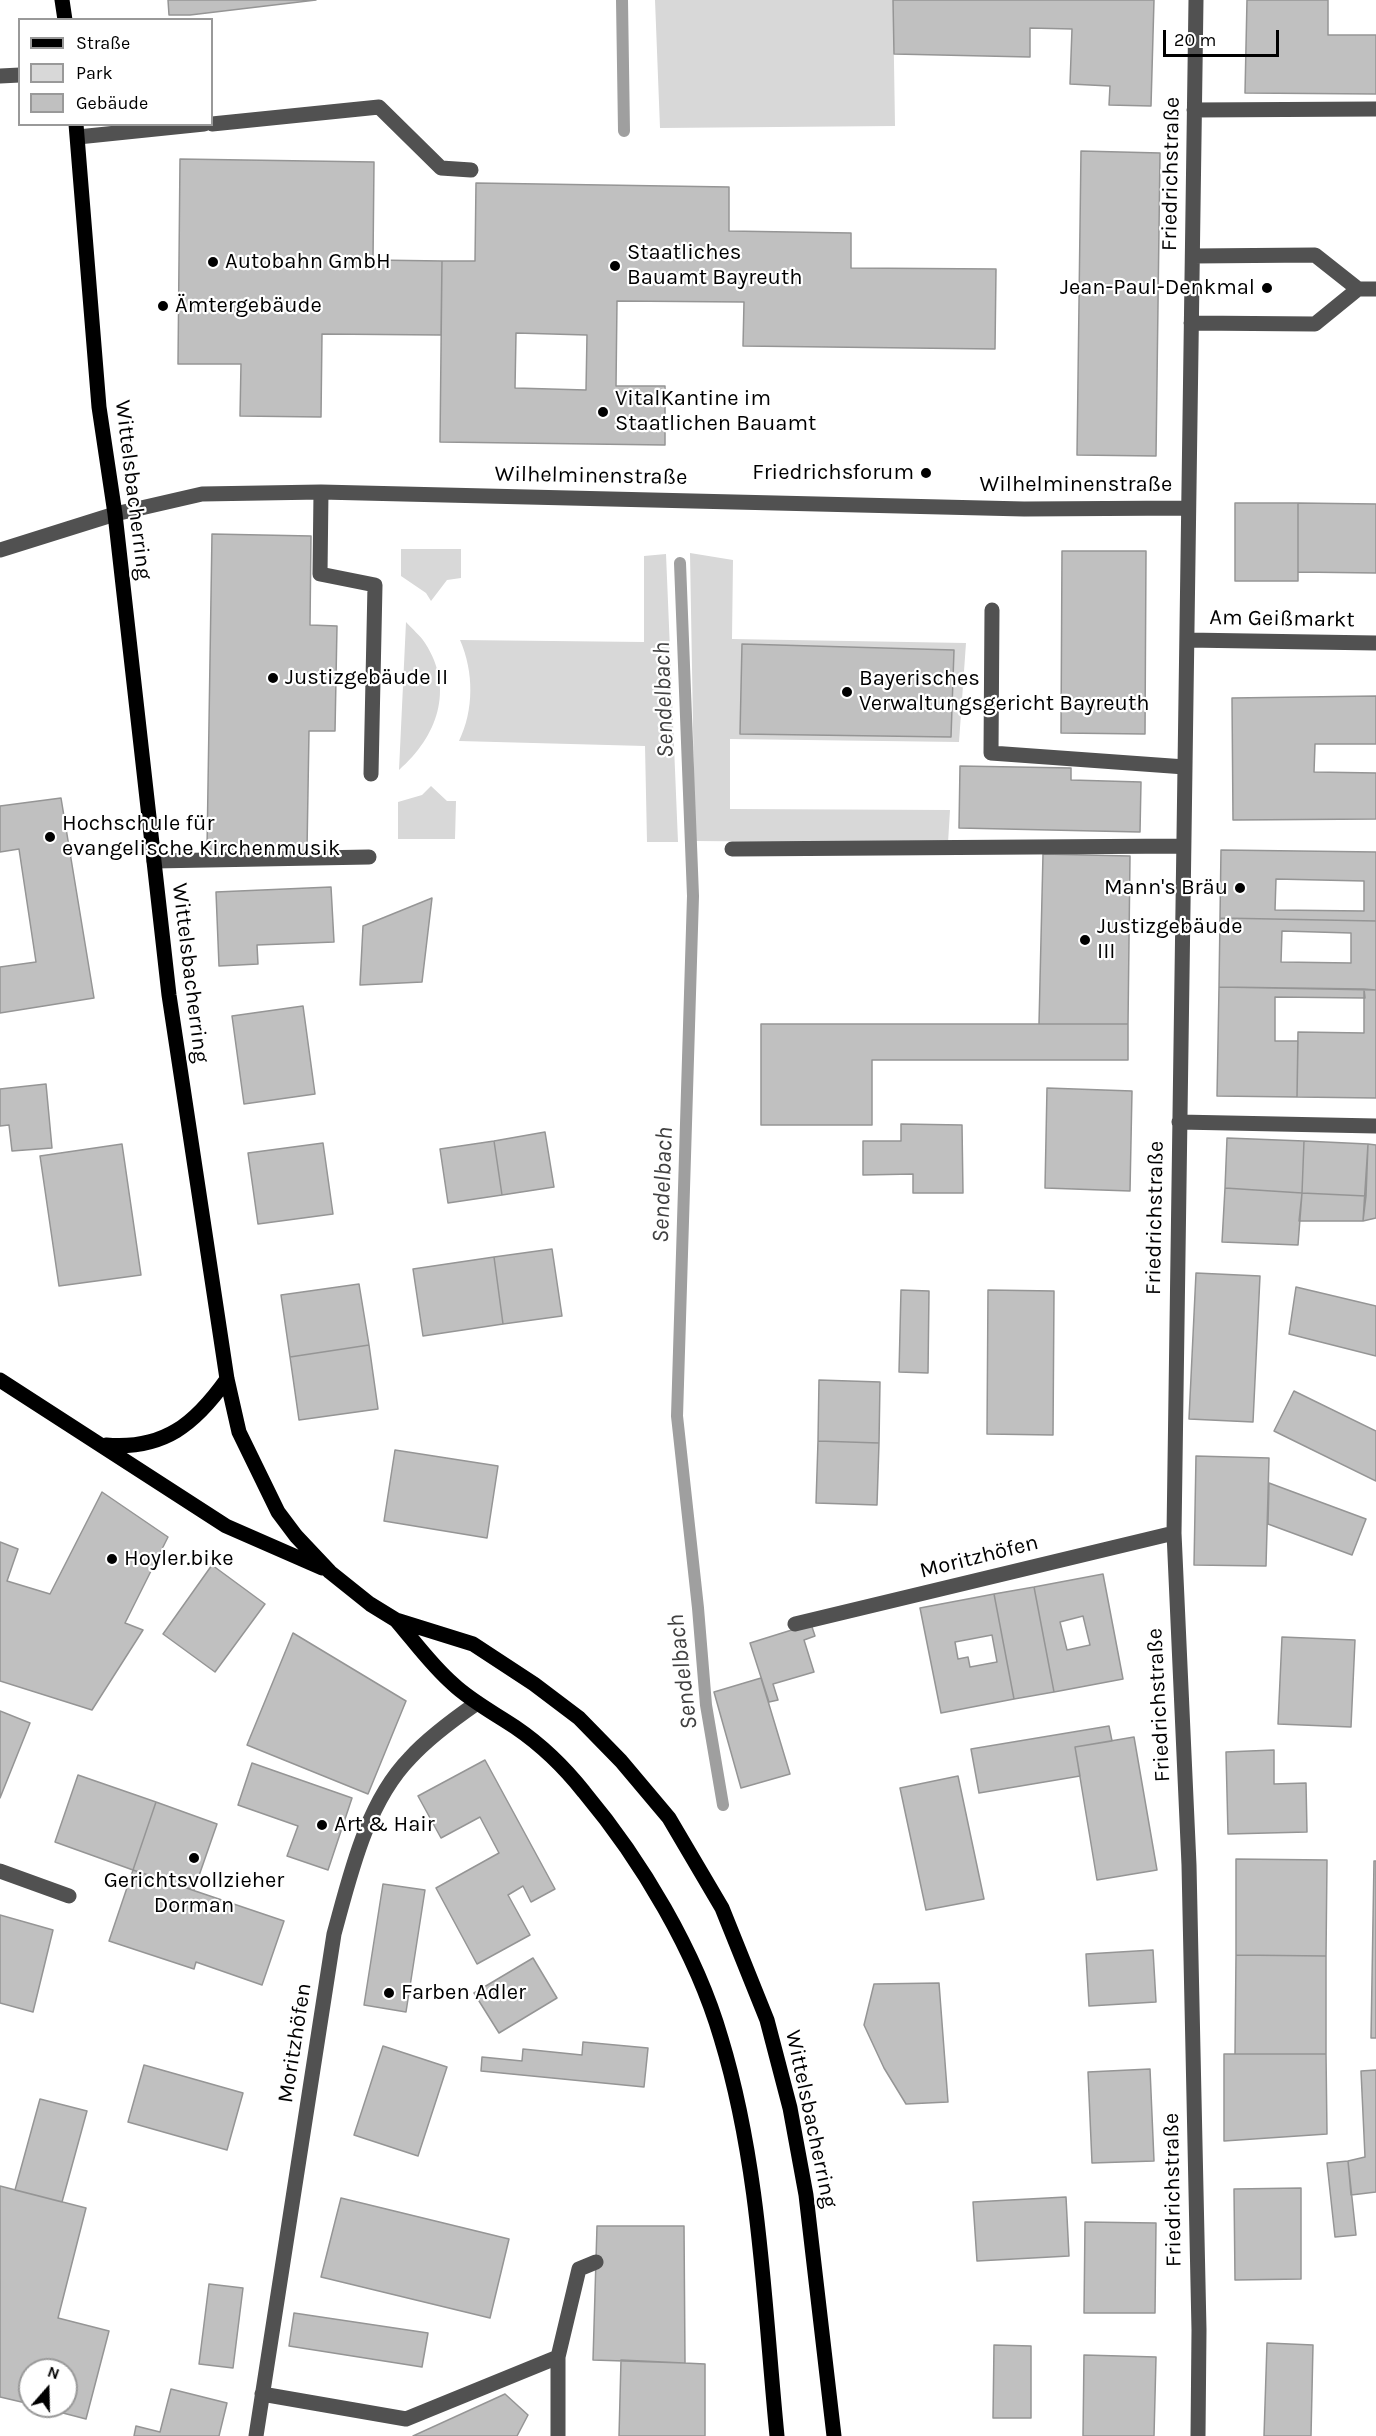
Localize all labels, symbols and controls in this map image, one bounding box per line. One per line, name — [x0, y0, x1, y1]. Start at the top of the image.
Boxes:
legend — [18, 18, 213, 126]
scale bar — [1166, 18, 1282, 56]
text: 20 m — [1174, 29, 1216, 51]
text: Straße — [76, 32, 130, 54]
text: Park — [76, 62, 113, 84]
text: Gebäude — [76, 92, 148, 114]
street label: Friedrichstraße — [1156, 97, 1186, 251]
place label: Staatliches Bauamt Bayreuth — [627, 240, 802, 292]
place label: Autobahn GmbH — [225, 249, 391, 275]
marker: Autobahn GmbH — [206, 255, 220, 269]
marker: Staatliches Bauamt Bayreuth — [608, 259, 622, 273]
place label: Jean-Paul-Denkmal — [1060, 275, 1255, 301]
marker: Jean-Paul-Denkmal — [1260, 281, 1274, 295]
place label: Ämtergebäude — [175, 293, 322, 319]
marker: Ämtergebäude — [156, 299, 170, 313]
place label: VitalKantine im Staatlichen Bauamt — [615, 386, 816, 438]
street label: Wittelsbacherring — [109, 399, 157, 581]
marker: VitalKantine im Staatlichen Bauamt — [596, 405, 610, 419]
place label: Friedrichsforum — [752, 460, 914, 486]
street label: Wilhelminenstraße — [494, 461, 688, 491]
marker: Friedrichsforum — [919, 466, 933, 480]
street label: Wilhelminenstraße — [980, 472, 1172, 498]
street label: Am Geißmarkt — [1209, 605, 1355, 633]
water label: Sendelbach — [648, 641, 680, 759]
place label: Justizgebäude II — [285, 665, 448, 691]
place label: Bayerisches Verwaltungsgericht Bayreuth — [859, 666, 1149, 718]
marker: Justizgebäude II — [266, 671, 280, 685]
marker: Bayerisches Verwaltungsgericht Bayreuth — [840, 685, 854, 699]
place label: Hochschule für evangelische Kirchenmusik — [62, 811, 340, 862]
marker: Hochschule für evangelische Kirchenmusik — [43, 830, 57, 844]
place label: Mann's Bräu — [1104, 875, 1228, 901]
marker: Mann's Bräu — [1233, 881, 1247, 895]
street label: Wittelsbacherring — [166, 882, 214, 1064]
place label: Justizgebäude III — [1097, 914, 1243, 966]
marker: Justizgebäude III — [1078, 933, 1092, 947]
water label: Sendelbach — [647, 1126, 679, 1244]
street label: Friedrichstraße — [1140, 1141, 1170, 1295]
street label: Moritzhöfen — [917, 1530, 1041, 1584]
place label: Hoyler.bike — [124, 1546, 234, 1572]
marker: Hoyler.bike — [105, 1552, 119, 1566]
water label: Sendelbach — [662, 1613, 704, 1731]
street label: Friedrichstraße — [1142, 1627, 1176, 1783]
place label: Art & Hair — [334, 1812, 435, 1838]
marker: Art & Hair — [315, 1818, 329, 1832]
marker: Gerichtsvollzieher Dorman — [187, 1851, 201, 1865]
place label: Gerichtsvollzieher Dorman — [104, 1868, 284, 1920]
place label: Farben Adler — [401, 1980, 526, 2006]
street label: Moritzhöfen — [272, 1981, 318, 2105]
marker: Farben Adler — [382, 1986, 396, 2000]
street label: Wittelsbacherring — [779, 2028, 843, 2210]
street label: Friedrichstraße — [1158, 2113, 1188, 2267]
north arrow — [18, 2358, 78, 2418]
text: N — [45, 2362, 62, 2383]

